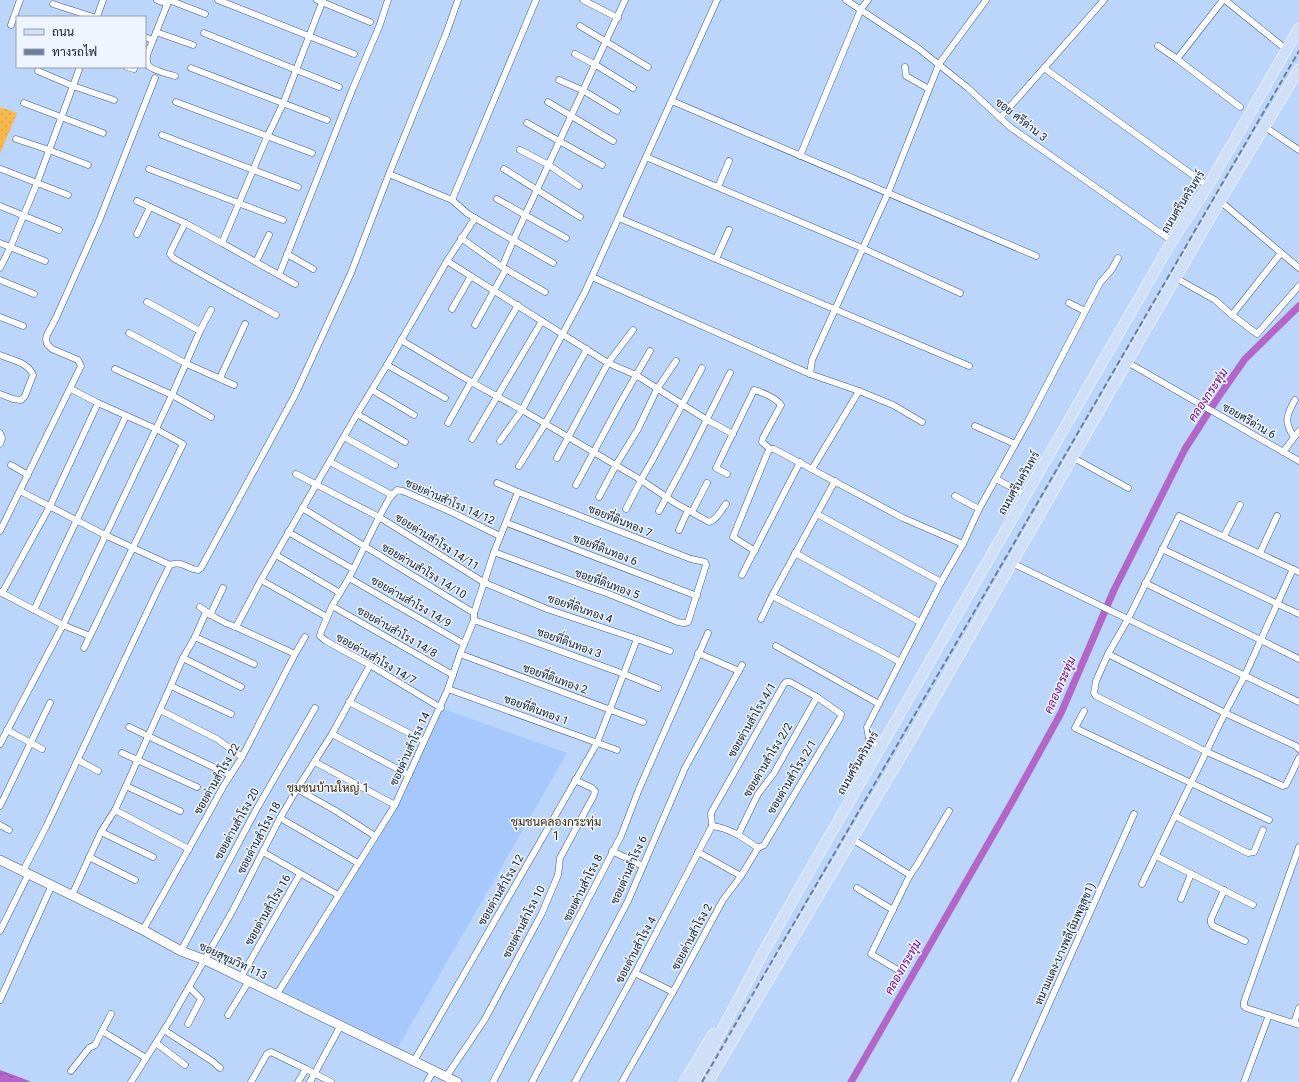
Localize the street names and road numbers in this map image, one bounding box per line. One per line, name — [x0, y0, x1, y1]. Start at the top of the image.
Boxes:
street label: ซอย ศรีด่าน 3 — [993, 94, 1051, 144]
street label: ถนนศรีนครินทร์ — [1157, 167, 1207, 235]
street label: ซอยศรีด่าน 6 — [1220, 399, 1279, 441]
street label: ถนนศรีนครินทร์ — [994, 448, 1042, 517]
street label: ซอยด่านสำโรง 14/12 — [403, 475, 498, 528]
street label: ซอยที่ดินทอง 7 — [586, 498, 656, 540]
street label: ซอยด่านสำโรง 14/11 — [393, 509, 482, 573]
street label: ซอยที่ดินทอง 6 — [571, 527, 641, 568]
street label: ซอยด่านสำโรง 14/10 — [379, 539, 470, 601]
street label: ซอยที่ดินทอง 5 — [573, 562, 643, 602]
street label: ซอยด่านสำโรง 14/9 — [369, 572, 454, 630]
street label: ซอยที่ดินทอง 4 — [546, 587, 616, 626]
street label: ซอยด่านสำโรง 14/8 — [355, 602, 440, 660]
street label: ซอยที่ดินทอง 3 — [535, 621, 605, 661]
street label: ซอยด่านสำโรง 14/7 — [334, 629, 419, 687]
street label: ซอยที่ดินทอง 2 — [521, 657, 591, 697]
street label: ซอยด่านสำโรง 4/1 — [724, 679, 779, 760]
street label: ซอยที่ดินทอง 1 — [502, 688, 572, 728]
street label: ซอยด่านสำโรง 14 — [385, 709, 433, 788]
street label: ซอยด่านสำโรง 2/2 — [739, 720, 795, 799]
street label: ถนนศรีนครินทร์ — [833, 728, 881, 797]
street label: ซอยด่านสำโรง 2/1 — [763, 737, 819, 816]
street label: ซอยด่านสำโรง 22 — [190, 740, 243, 817]
street label: ซอยด่านสำโรง 20 — [210, 785, 262, 862]
street label: ซอยด่านสำโรง 18 — [233, 799, 283, 876]
street label: ซอยด่านสำโรง 6 — [606, 833, 650, 906]
street label: ซอยด่านสำโรง 12 — [474, 851, 527, 928]
street label: ซอยด่านสำโรง 8 — [559, 851, 605, 924]
street label: ซอยด่านสำโรง 16 — [241, 871, 294, 948]
street label: หนามแดง-บางพลี(ฉิมพลูสุข1) — [1030, 880, 1100, 1008]
street label: ซอยด่านสำโรง 10 — [498, 883, 548, 960]
street label: ซอยด่านสำโรง 2 — [667, 901, 715, 972]
street label: ซอยด่านสำโรง 4 — [611, 914, 659, 985]
street label: ซอยสุขุมวิท 113 — [196, 940, 269, 984]

